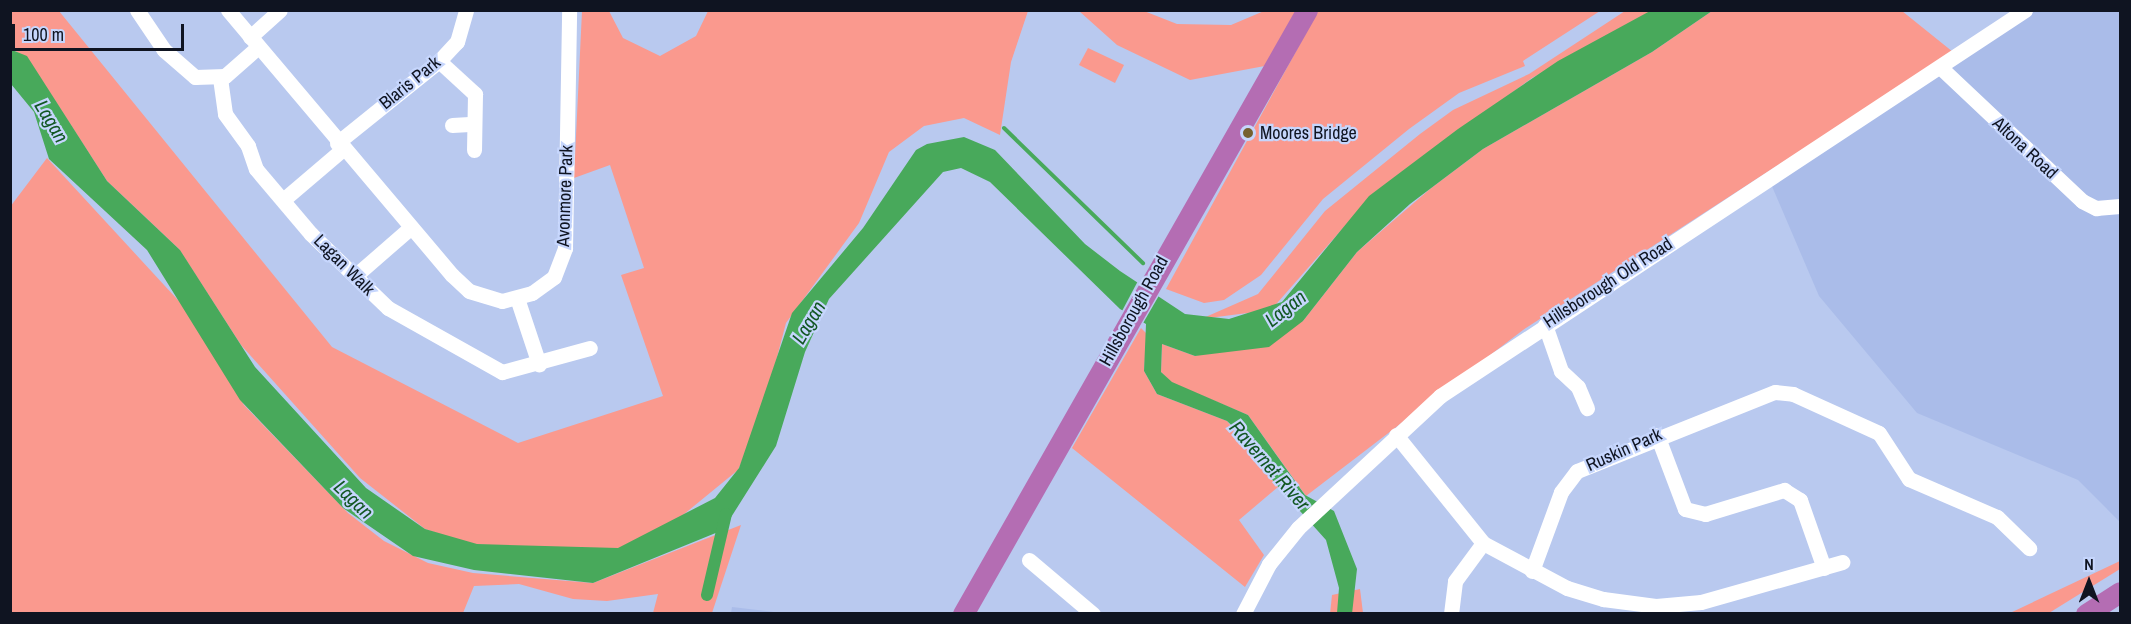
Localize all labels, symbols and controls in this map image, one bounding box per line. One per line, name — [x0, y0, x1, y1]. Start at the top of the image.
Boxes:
scale bar — [15, 12, 188, 50]
text: 100 m — [23, 22, 64, 47]
street label: Blaris Park — [375, 52, 445, 114]
water label: Lagan — [30, 95, 74, 147]
street label: Altona Road — [1988, 112, 2062, 184]
place label: Moores Bridge — [1260, 122, 1357, 144]
marker: Moores Bridge — [1241, 126, 1255, 140]
street label: Avonmore Park — [552, 145, 578, 247]
street label: Lagan Walk — [309, 230, 379, 300]
street label: Hillsborough Old Road — [1540, 233, 1676, 333]
street label: Hillsborough Road — [1095, 252, 1173, 370]
water label: Lagan — [1260, 285, 1310, 331]
water label: Lagan — [786, 296, 830, 348]
water label: Ravernet River — [1225, 416, 1315, 514]
street label: Ruskin Park — [1583, 424, 1665, 476]
water label: Lagan — [329, 475, 379, 523]
north arrow — [2059, 552, 2119, 612]
text: N — [2084, 553, 2094, 575]

